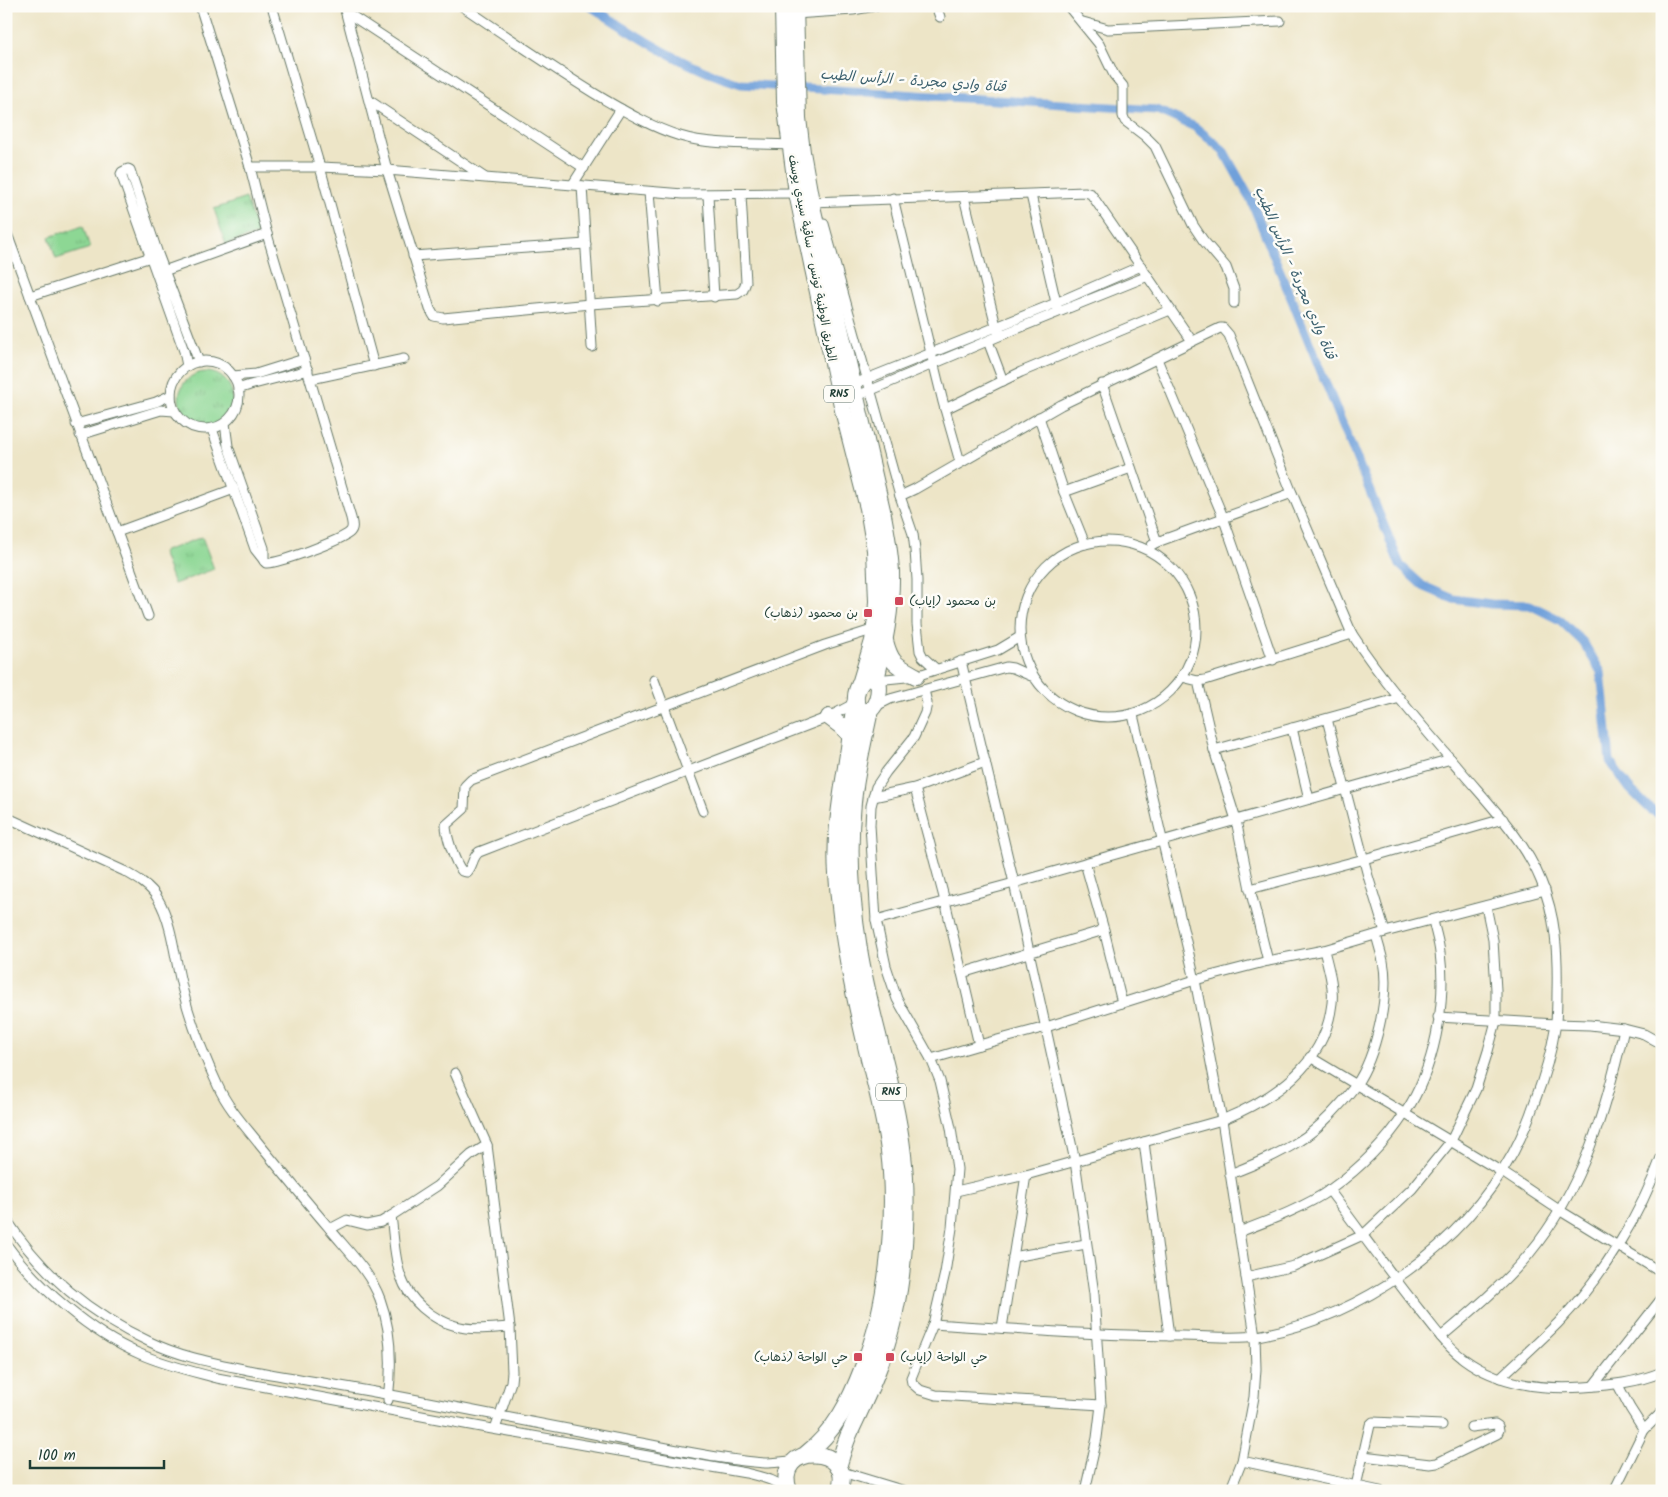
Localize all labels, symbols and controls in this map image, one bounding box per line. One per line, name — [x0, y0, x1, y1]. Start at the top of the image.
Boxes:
water label: قناة وادي مجردة - الرأس الطيب — [820, 64, 1008, 99]
street label: الطريق الوطنية تونس - ساقية سيدي يوسف — [783, 153, 841, 363]
water label: قناة وادي مجردة - الرأس الطيب — [1249, 183, 1342, 364]
road number: RN5 — [824, 386, 854, 402]
place label: بن محمود (إياب) — [909, 592, 996, 611]
marker: بن محمود (إياب) — [893, 595, 905, 607]
place label: بن محمود (ذهاب) — [764, 604, 858, 623]
marker: بن محمود (ذهاب) — [862, 607, 874, 619]
road number: RN5 — [876, 1084, 906, 1100]
place label: حي الواحة (ذهاب) — [754, 1348, 848, 1368]
place label: حي الواحة (إياب) — [900, 1348, 987, 1368]
marker: حي الواحة (ذهاب) — [852, 1351, 864, 1363]
marker: حي الواحة (إياب) — [884, 1351, 896, 1363]
scale bar — [30, 1437, 164, 1469]
text: 100 m — [38, 1444, 76, 1468]

